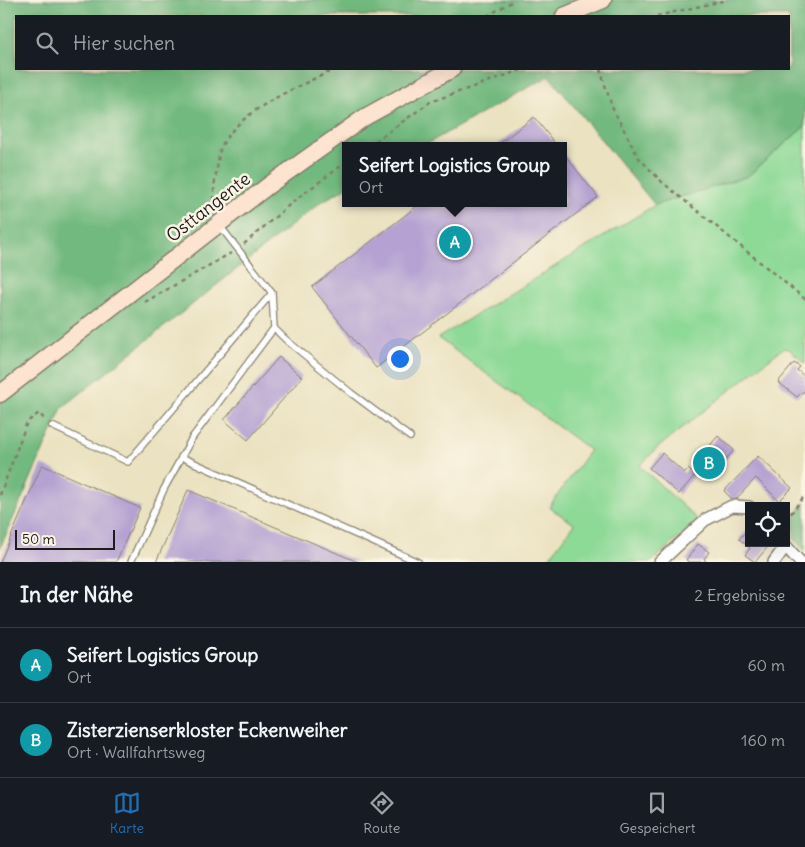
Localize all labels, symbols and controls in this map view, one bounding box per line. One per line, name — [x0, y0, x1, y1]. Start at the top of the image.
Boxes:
search box — [15, 15, 790, 70]
icon: search — [33, 29, 61, 57]
text: Hier suchen — [73, 31, 175, 55]
popup — [342, 142, 567, 207]
text: Seifert Logistics Group — [359, 153, 550, 177]
street label: Osttangente — [161, 167, 255, 247]
text: Ort — [359, 177, 383, 197]
pin: A — [439, 223, 471, 261]
your location — [387, 346, 413, 372]
pin: B — [693, 444, 725, 482]
map controls — [745, 502, 790, 547]
button: locate — [745, 502, 790, 547]
scale bar — [15, 527, 115, 550]
text: 50 m — [22, 530, 55, 548]
text: In der Nähe — [20, 581, 133, 608]
text: 2 Ergebnisse — [694, 585, 785, 605]
text: Seifert Logistics Group — [67, 643, 258, 667]
text: A — [31, 655, 41, 675]
text: 60 m — [747, 655, 785, 675]
text: Ort — [67, 667, 91, 687]
text: Zisterzienserkloster Eckenweiher — [67, 718, 348, 742]
text: B — [31, 730, 41, 750]
text: 160 m — [741, 730, 785, 750]
text: Ort · Wallfahrtsweg — [67, 742, 206, 762]
tab: Karte — [110, 789, 144, 837]
tab: Route — [363, 789, 400, 837]
tab: Gespeichert — [619, 789, 695, 837]

